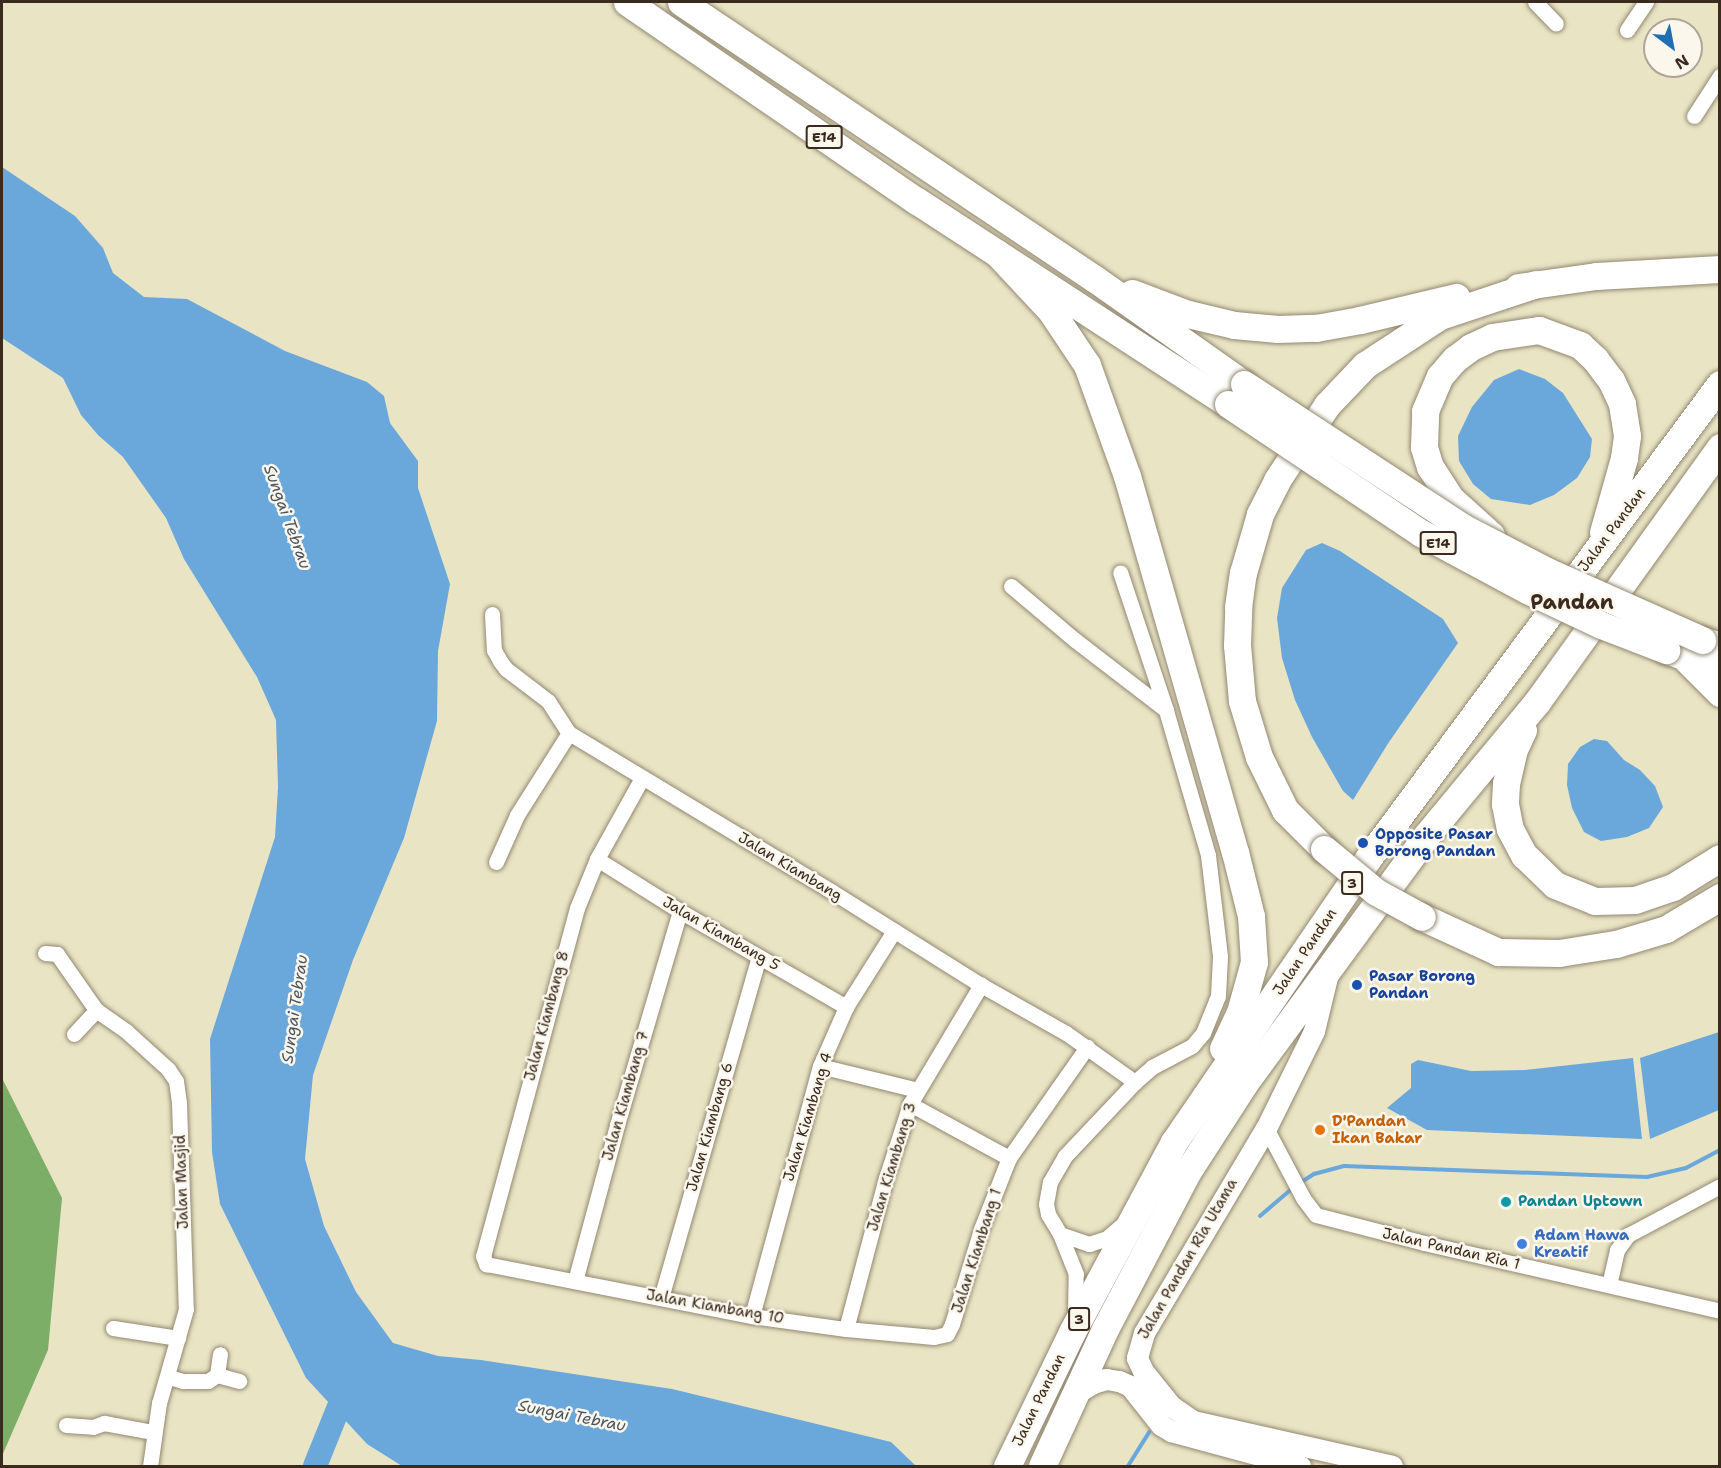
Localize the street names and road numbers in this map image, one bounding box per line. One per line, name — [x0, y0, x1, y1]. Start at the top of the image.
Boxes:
road number: E14 — [804, 126, 844, 148]
street label: Jalan Pandan — [1575, 484, 1649, 576]
road number: E14 — [1418, 532, 1458, 554]
street label: Jalan Kiambang — [735, 829, 845, 905]
road number: 3 — [1340, 872, 1364, 894]
street label: Jalan Kiambang 5 — [659, 893, 783, 975]
street label: Jalan Pandan — [1269, 905, 1341, 999]
street label: Jalan Kiambang 8 — [521, 949, 573, 1083]
street label: Jalan Kiambang 7 — [599, 1029, 653, 1163]
street label: Jalan Kiambang 4 — [780, 1050, 836, 1184]
street label: Jalan Kiambang 6 — [683, 1060, 737, 1194]
street label: Jalan Kiambang 3 — [864, 1100, 920, 1234]
street label: Jalan Masjid — [171, 1134, 193, 1230]
street label: Jalan Pandan Ria Utama — [1135, 1176, 1241, 1342]
street label: Jalan Kiambang 1 — [948, 1187, 1006, 1315]
street label: Jalan Pandan Ria 1 — [1380, 1224, 1522, 1274]
street label: Jalan Kiambang 10 — [645, 1286, 785, 1328]
road number: 3 — [1067, 1308, 1091, 1330]
street label: Jalan Pandan — [1009, 1351, 1069, 1449]

